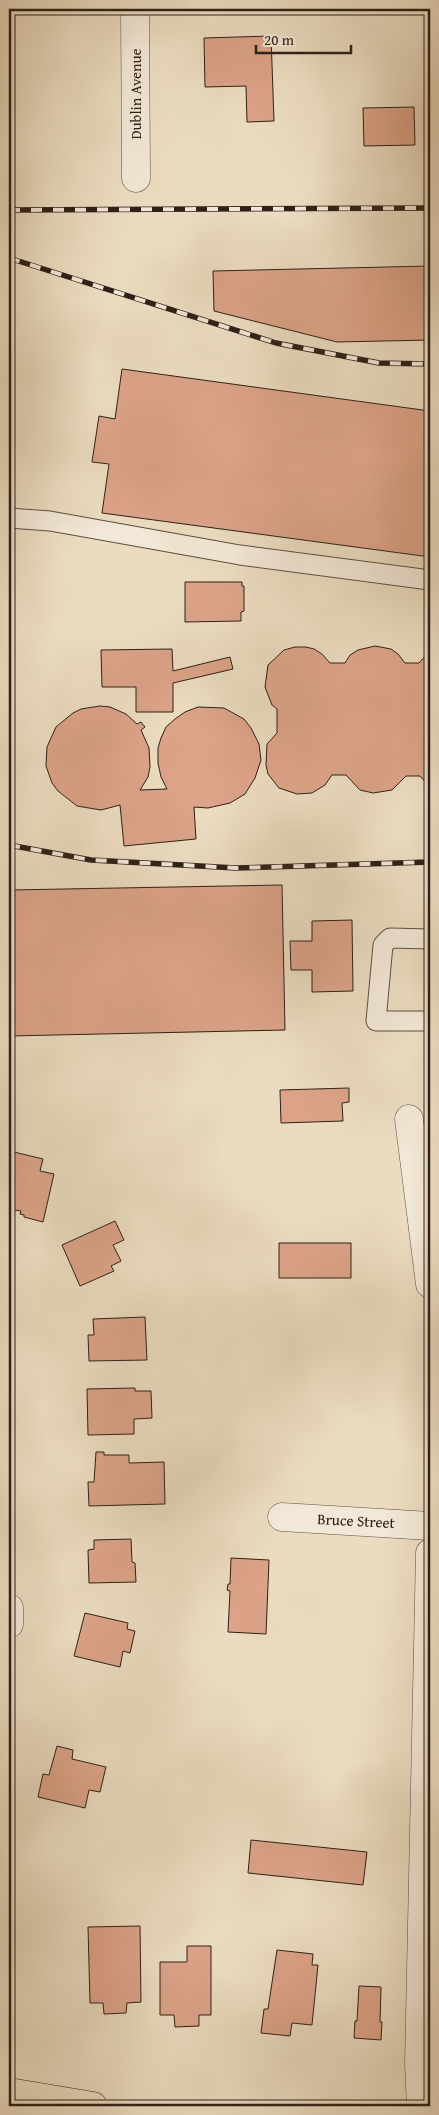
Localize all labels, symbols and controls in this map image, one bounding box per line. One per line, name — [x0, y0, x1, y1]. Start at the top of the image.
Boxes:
scale bar — [256, 22, 352, 54]
text: 20 m — [264, 29, 295, 50]
street label: Dublin Avenue — [125, 48, 146, 140]
street label: Bruce Street — [317, 1508, 396, 1533]

